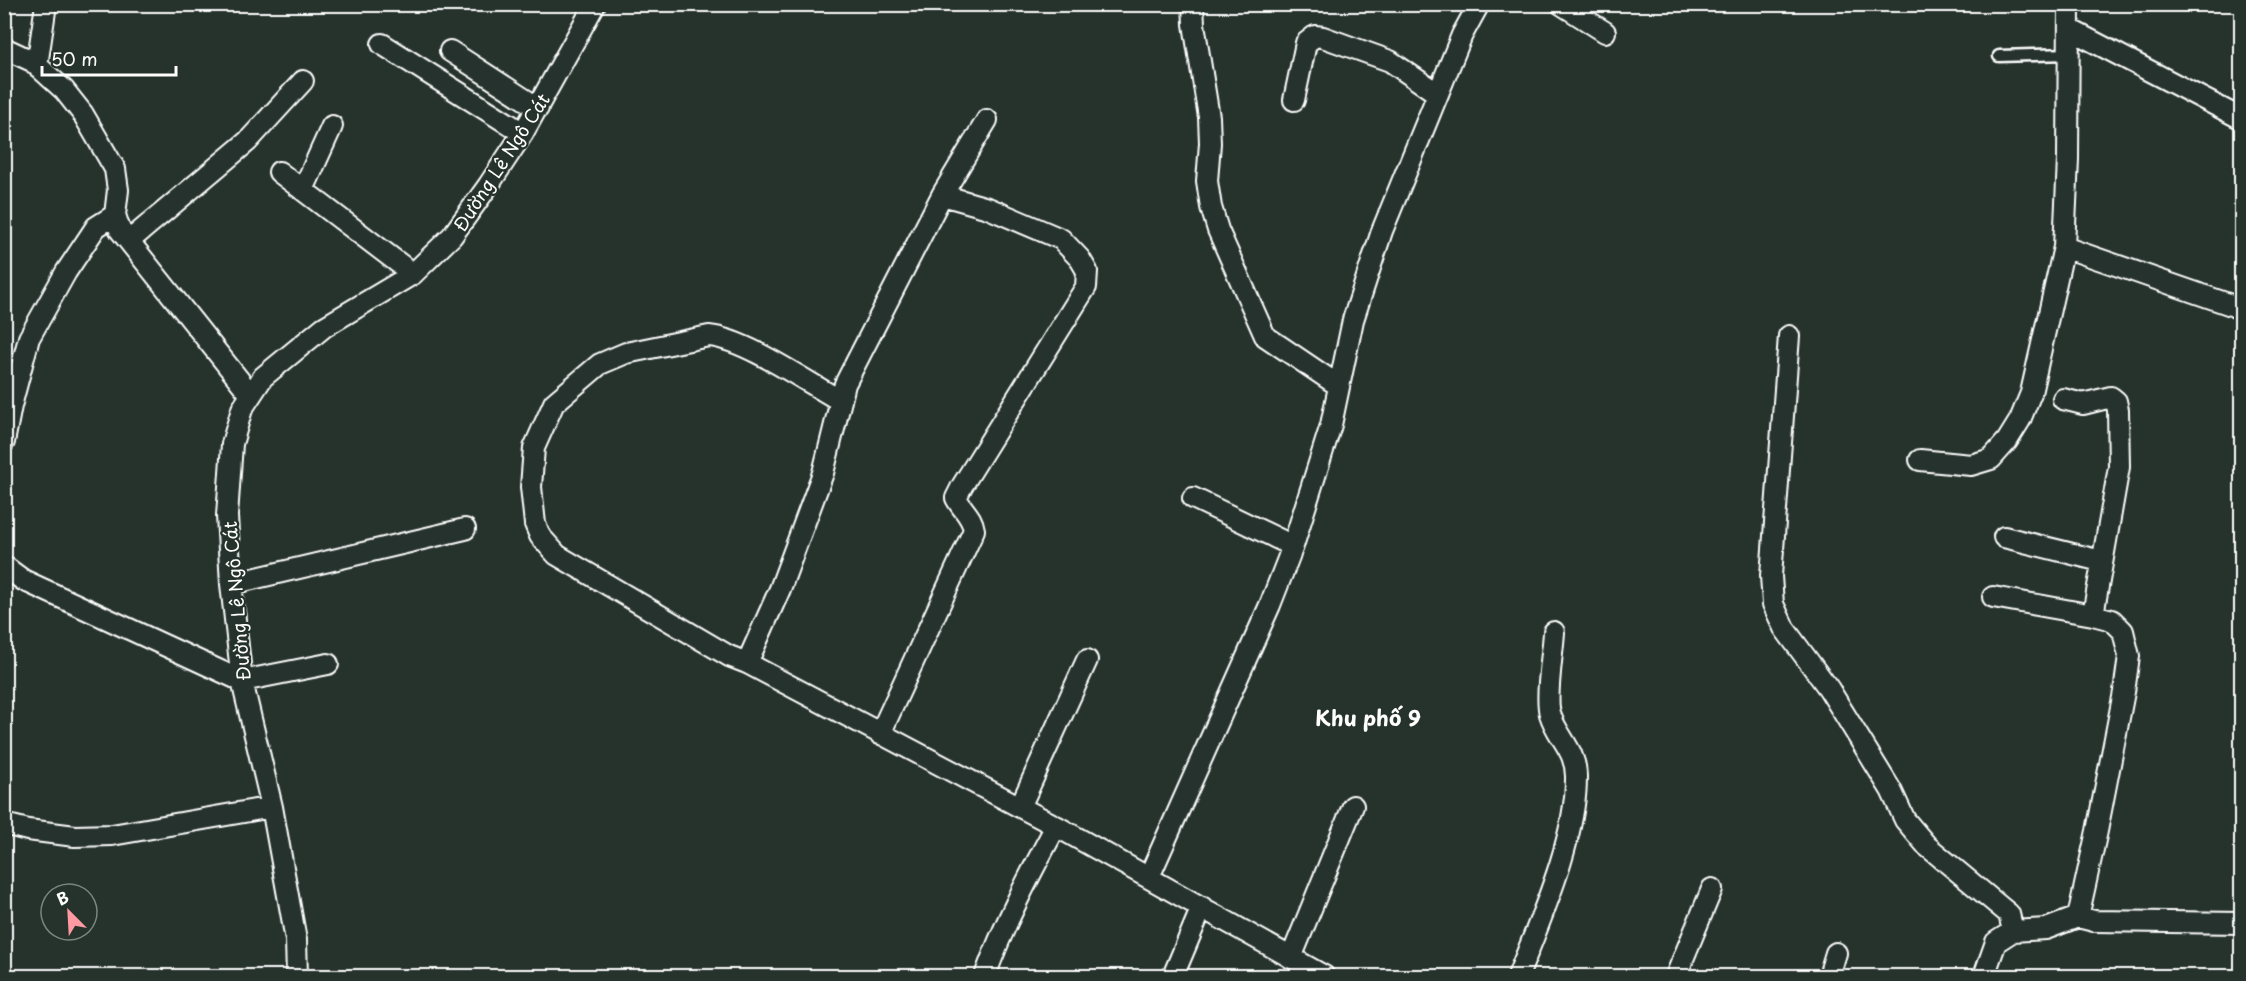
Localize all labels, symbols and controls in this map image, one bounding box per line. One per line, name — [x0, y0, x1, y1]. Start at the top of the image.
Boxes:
scale bar — [42, 39, 176, 77]
text: 50 m — [51, 45, 98, 72]
street label: Đường Lê Ngô Cát — [446, 88, 556, 236]
street label: Đường Lê Ngô Cát — [216, 520, 256, 682]
district label: Khu phố 9 — [1315, 701, 1421, 733]
north arrow — [39, 882, 99, 942]
text: B — [53, 884, 72, 911]

